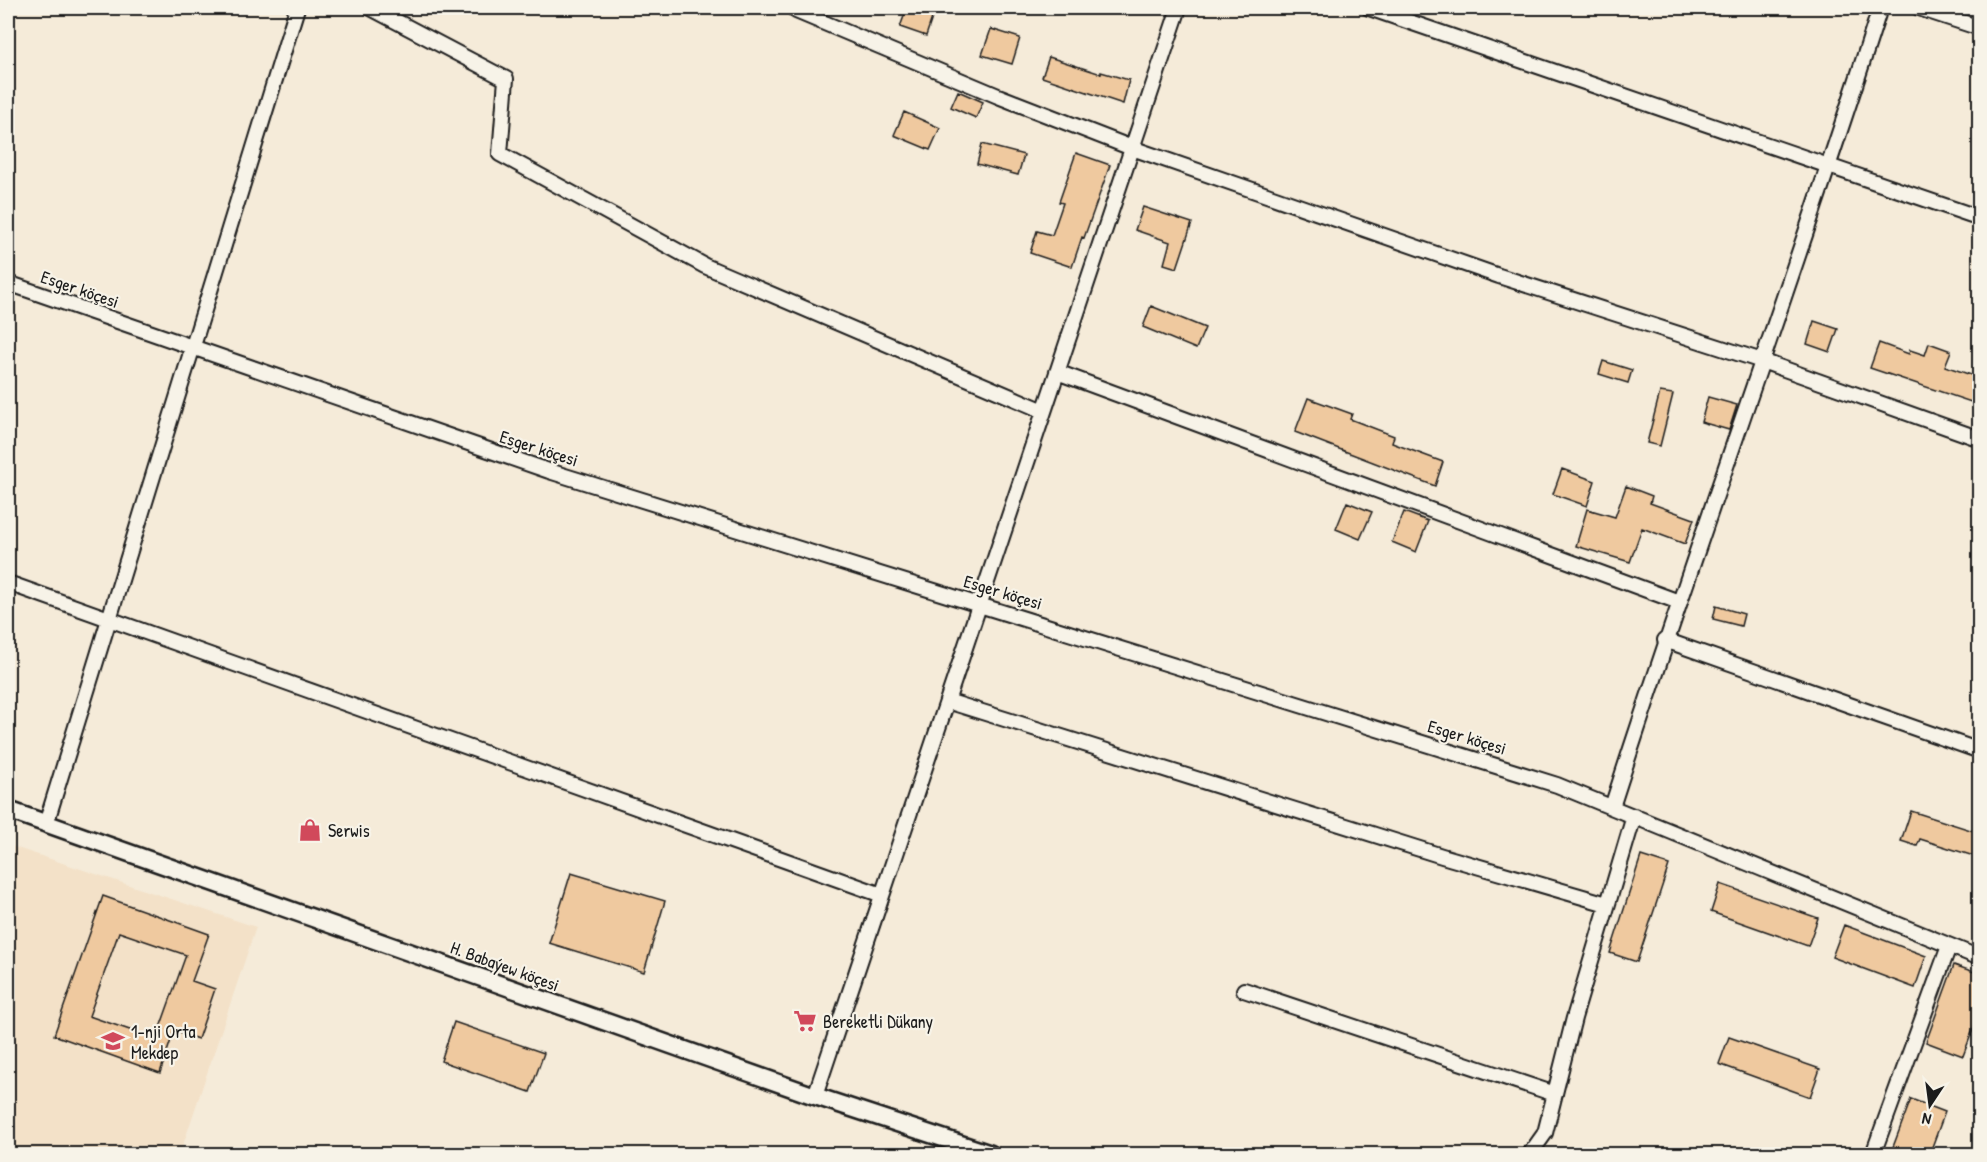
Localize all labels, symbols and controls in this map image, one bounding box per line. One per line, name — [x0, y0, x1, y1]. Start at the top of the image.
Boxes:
street label: Esger köçesi — [38, 264, 122, 314]
street label: Esger köçesi — [497, 424, 581, 472]
street label: Esger köçesi — [961, 568, 1045, 616]
street label: Esger köçesi — [1425, 713, 1509, 761]
shop icon: Serwis — [297, 817, 323, 843]
place label: Serwis — [328, 818, 370, 843]
street label: H. Babaýew köçesi — [447, 935, 563, 997]
supermarket icon: Bereketli Dükany — [792, 1008, 818, 1034]
place label: Bereketli Dükany — [823, 1009, 934, 1034]
place label: 1-nji Orta Mekdep — [131, 1019, 196, 1065]
school or university icon: 1-nji Orta Mekdep — [100, 1028, 126, 1054]
north arrow — [1900, 1075, 1960, 1135]
text: N — [1920, 1108, 1933, 1131]

